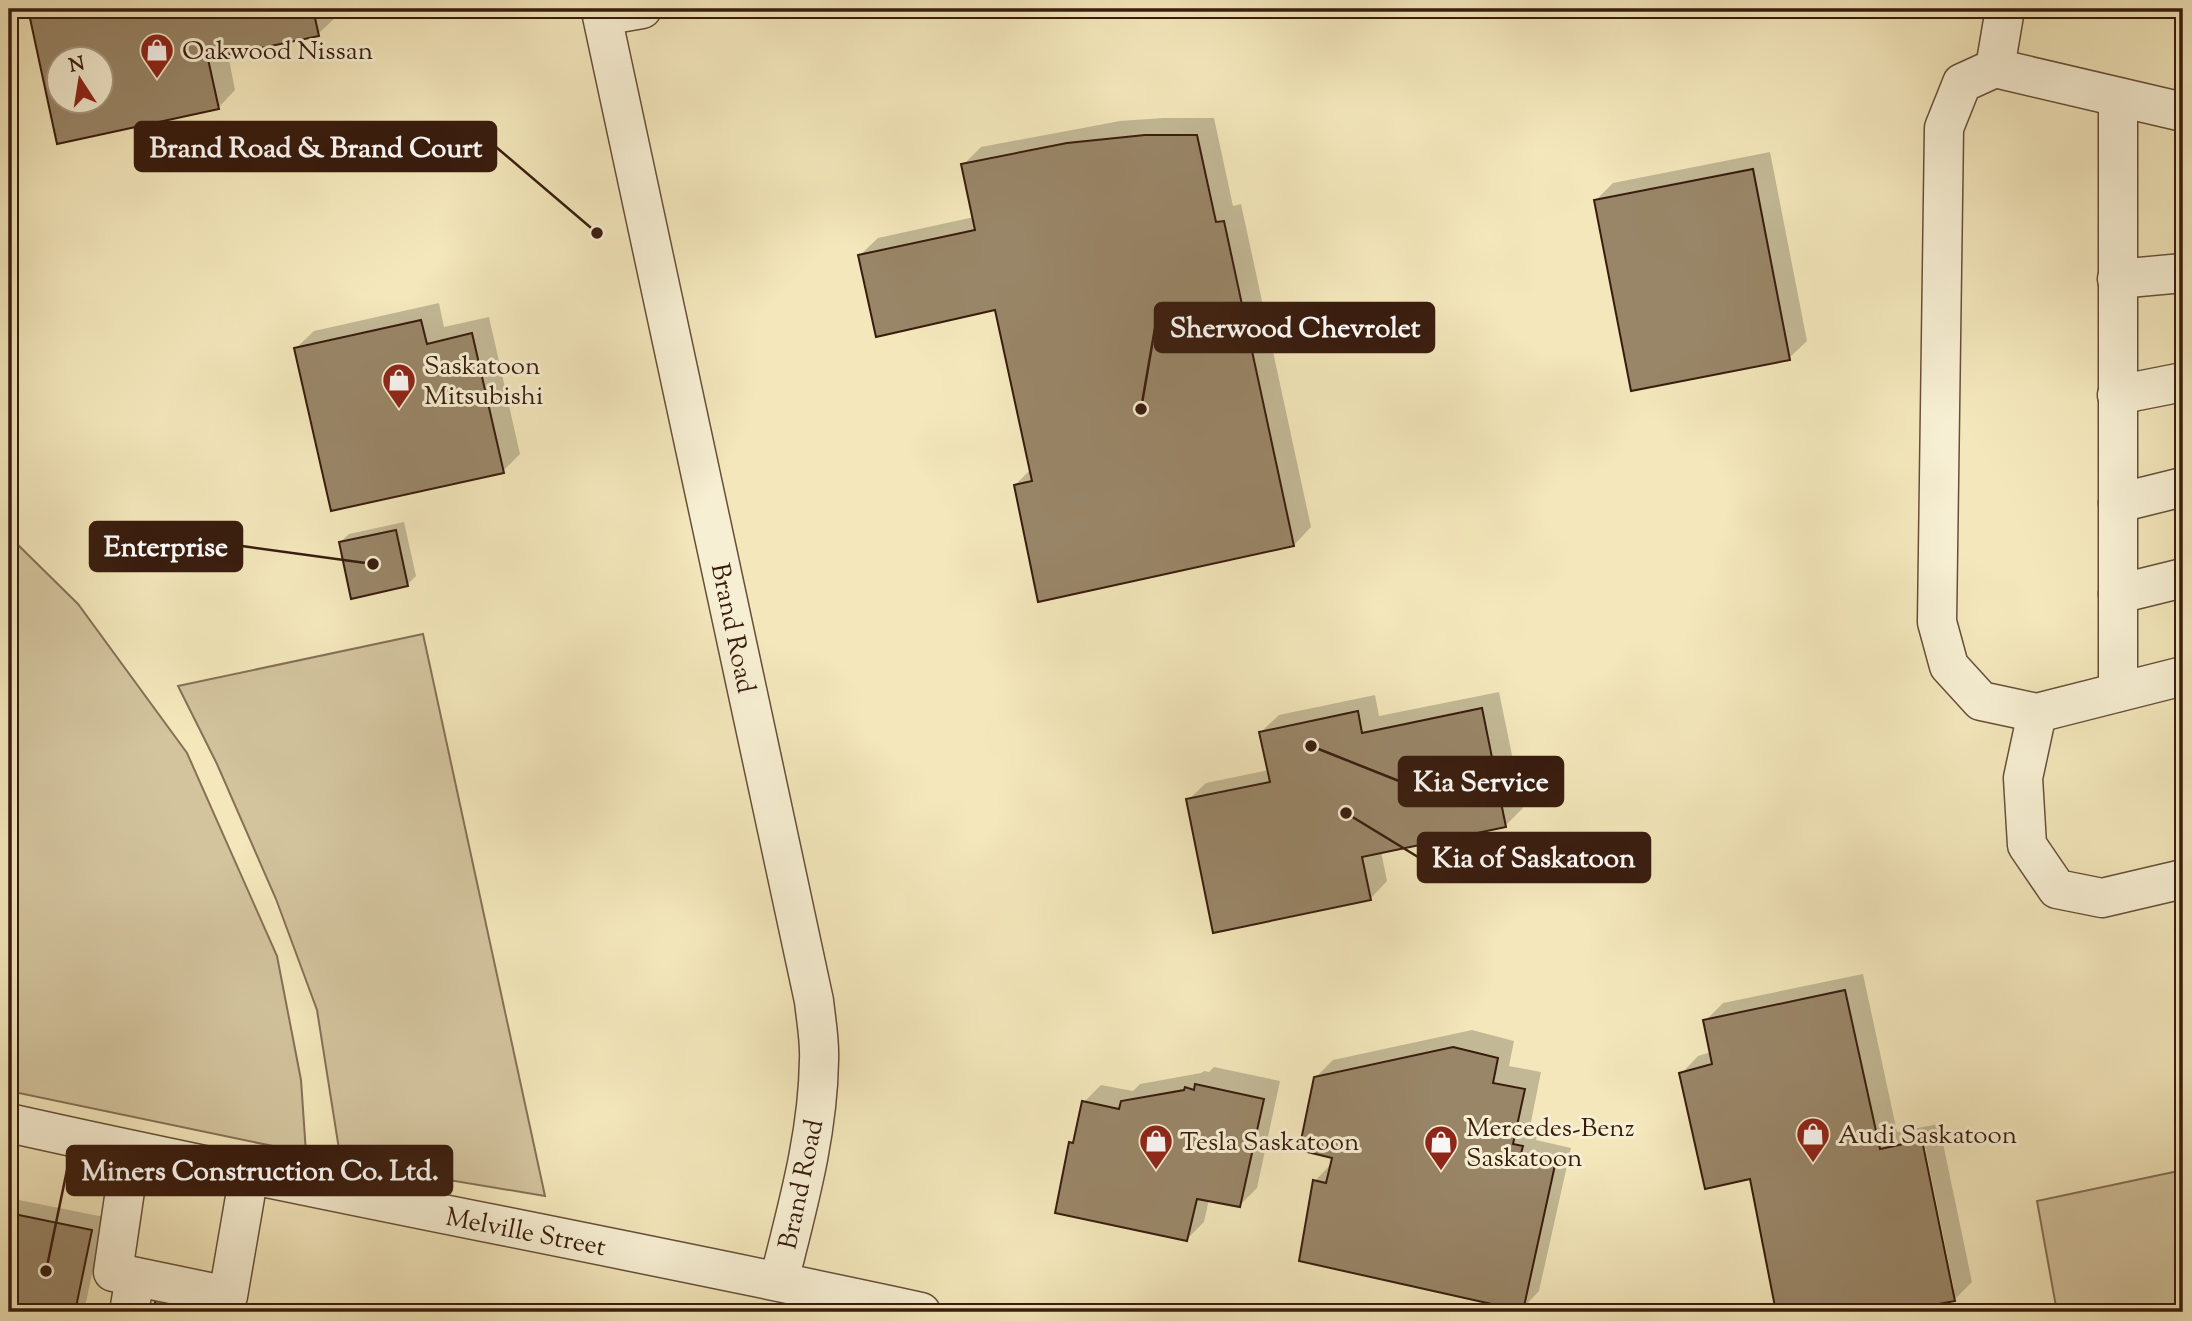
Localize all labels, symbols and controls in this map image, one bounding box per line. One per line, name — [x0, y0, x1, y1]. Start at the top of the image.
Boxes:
shop icon: Oakwood Nissan — [138, 31, 176, 80]
place label: Oakwood Nissan — [182, 34, 373, 71]
north arrow — [46, 46, 116, 116]
text: N — [67, 51, 87, 81]
callout: Brand Road & Brand Court — [135, 122, 496, 171]
text: Brand Road & Brand Court — [150, 130, 483, 170]
callout: Sherwood Chevrolet — [1155, 303, 1434, 352]
text: Sherwood Chevrolet — [1170, 310, 1421, 350]
place label: Saskatoon Mitsubishi — [424, 349, 543, 416]
shop icon: Saskatoon Mitsubishi — [380, 361, 418, 410]
callout: Enterprise — [90, 522, 242, 571]
text: Enterprise — [104, 529, 228, 569]
street label: Brand Road — [700, 560, 763, 697]
callout: Kia Service — [1399, 757, 1563, 806]
text: Kia Service — [1413, 764, 1549, 804]
callout: Kia of Saskatoon — [1418, 833, 1650, 882]
text: Kia of Saskatoon — [1432, 840, 1636, 880]
place label: Mercedes-Benz Saskatoon — [1466, 1111, 1635, 1178]
shop icon: Audi Saskatoon — [1794, 1115, 1832, 1164]
street label: Brand Road — [771, 1116, 834, 1253]
place label: Audi Saskatoon — [1838, 1118, 2017, 1155]
shop icon: Tesla Saskatoon — [1137, 1122, 1175, 1171]
shop icon: Mercedes-Benz Saskatoon — [1422, 1123, 1460, 1172]
place label: Tesla Saskatoon — [1180, 1125, 1359, 1162]
callout: Miners Construction Co. Ltd. — [67, 1146, 452, 1195]
text: Miners Construction Co. Ltd. — [81, 1153, 439, 1193]
street label: Melville Street — [442, 1200, 609, 1267]

